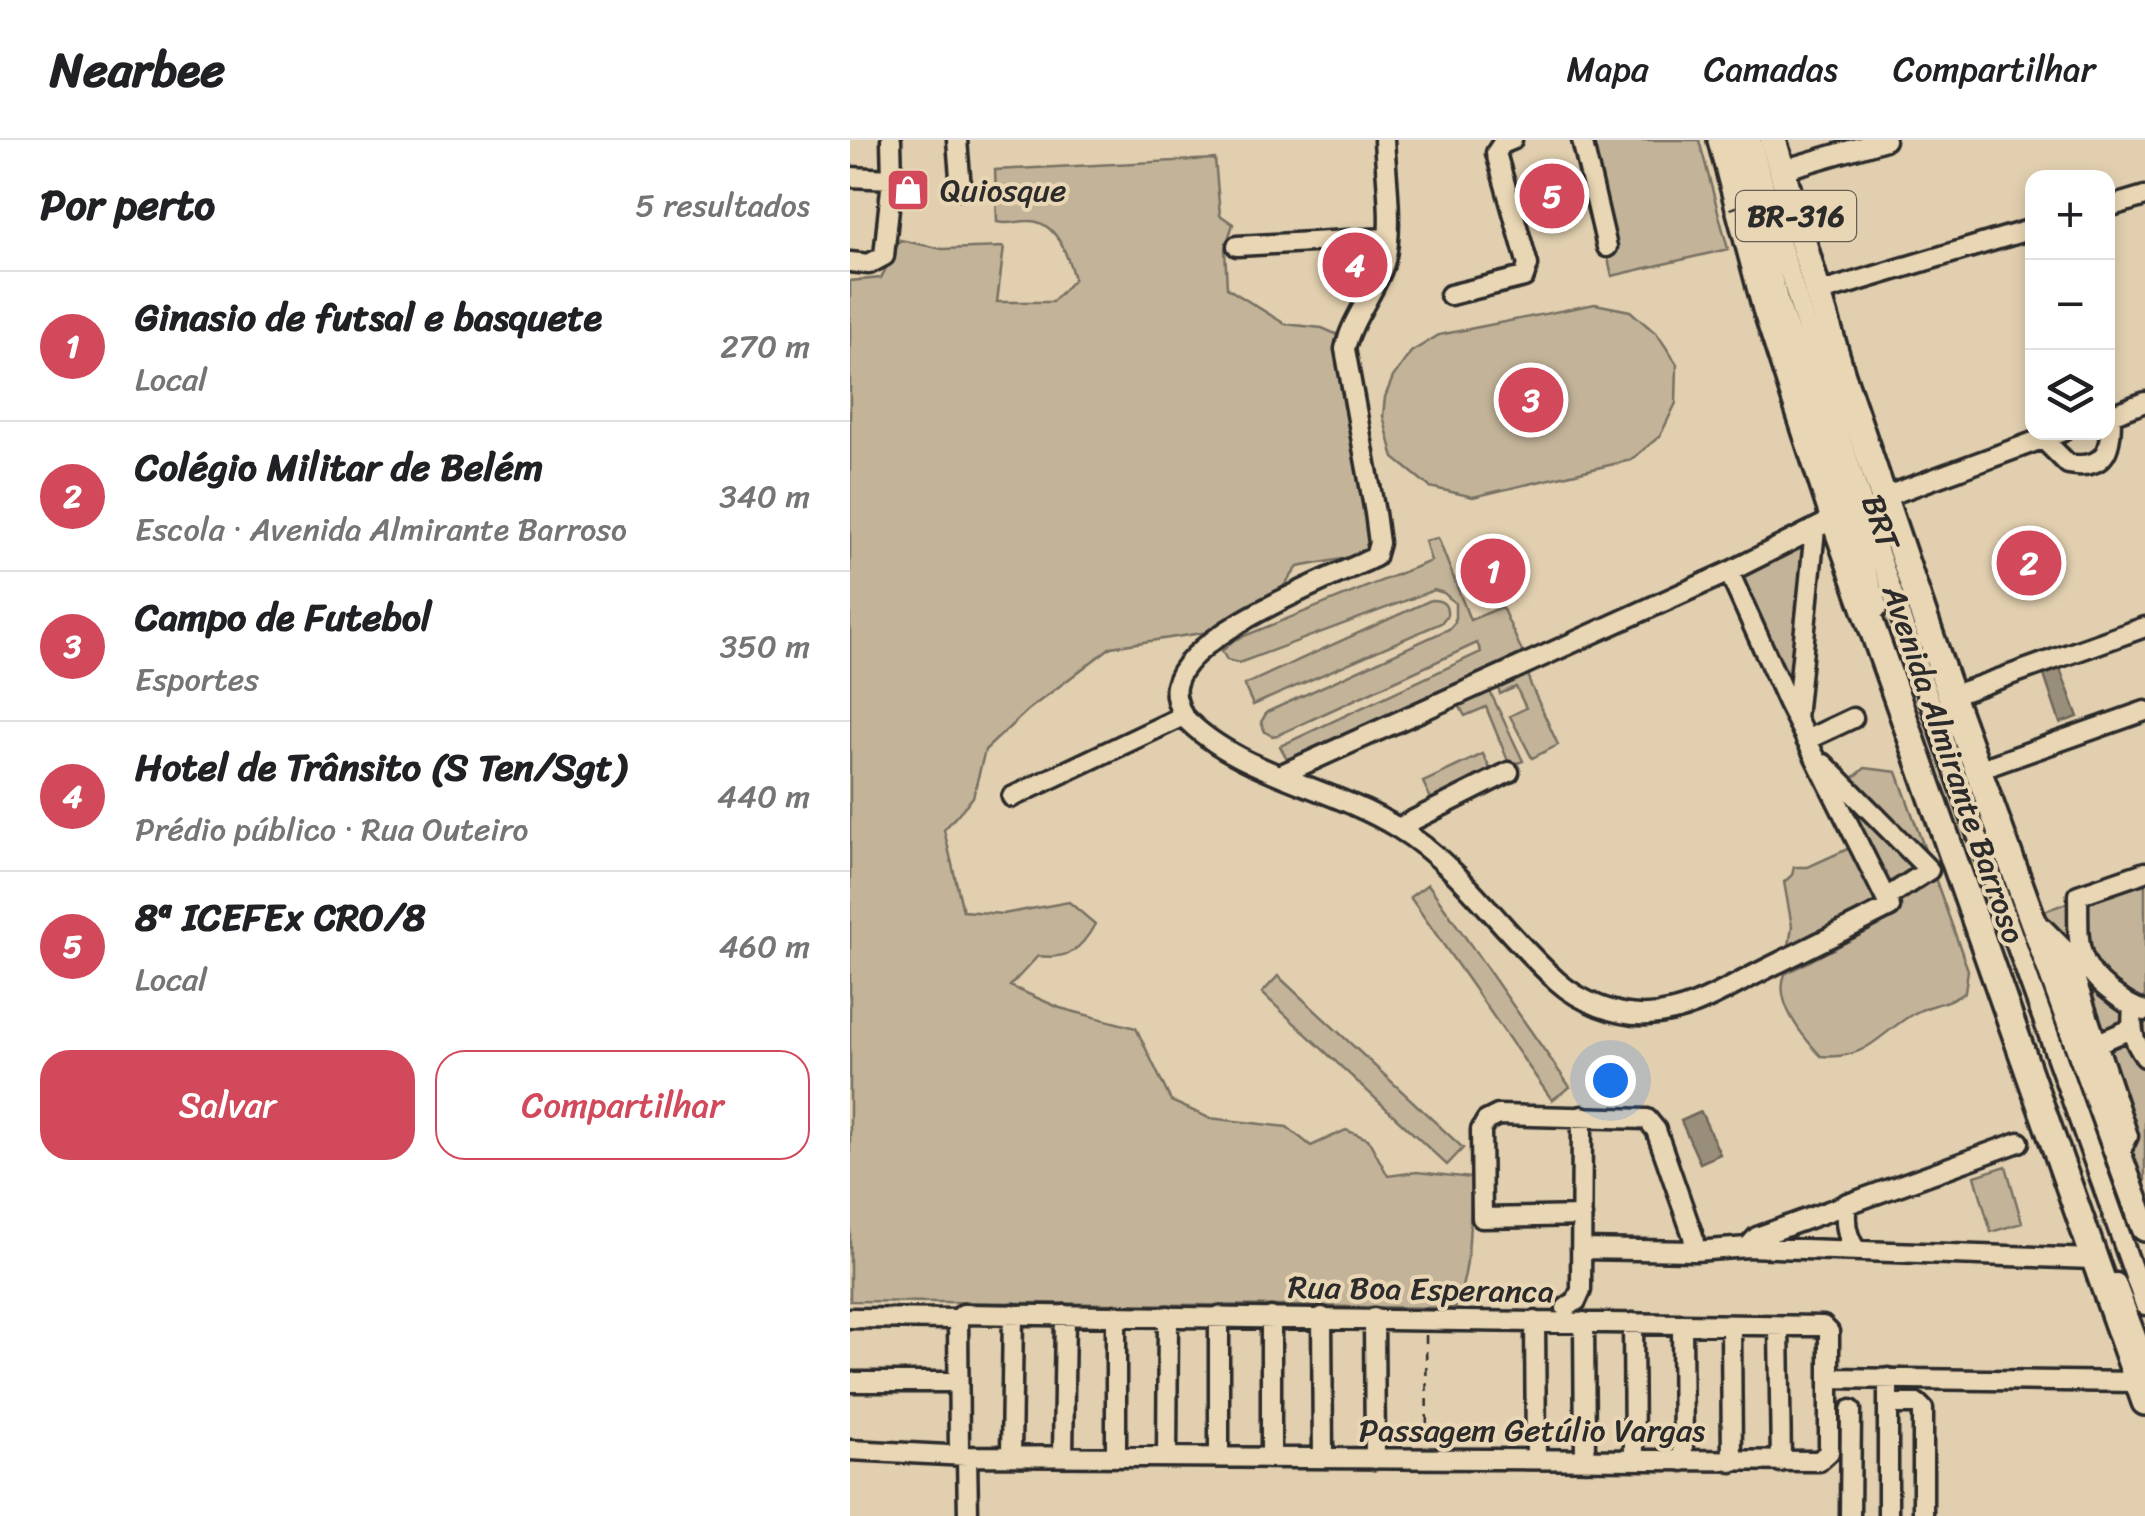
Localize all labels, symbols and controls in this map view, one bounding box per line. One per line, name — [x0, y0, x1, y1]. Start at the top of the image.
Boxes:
text: Nearbee — [50, 27, 225, 112]
text: Mapa — [1566, 38, 1649, 100]
text: Camadas — [1704, 38, 1838, 100]
text: Compartilhar — [1893, 38, 2095, 100]
pin: 5 — [1520, 158, 1584, 234]
place label: Quiosque — [940, 162, 1066, 219]
shop icon: Quiosque — [885, 167, 931, 213]
text: Por perto — [40, 168, 215, 242]
map controls — [2025, 170, 2115, 440]
button: + — [2025, 170, 2115, 260]
text: 5 resultados — [635, 177, 810, 234]
road number: BR-316 — [1736, 191, 1856, 241]
pin: 4 — [1322, 228, 1388, 302]
button: − — [2025, 260, 2115, 350]
text: Ginasio de futsal e basquete — [135, 284, 602, 351]
text: 1 — [66, 318, 79, 375]
text: 270 m — [720, 318, 810, 375]
button: layers — [2025, 350, 2115, 440]
text: Local — [135, 351, 207, 408]
pin: 3 — [1498, 362, 1564, 438]
text: Colégio Militar de Belém — [135, 434, 543, 501]
text: 2 — [63, 468, 82, 525]
text: 340 m — [719, 468, 810, 525]
street label: BRT — [1845, 487, 1917, 560]
text: Escola · Avenida Almirante Barroso — [135, 501, 627, 558]
pin: 2 — [1996, 526, 2062, 600]
pin: 1 — [1460, 534, 1526, 608]
street label: Avenida Almirante Barroso — [1865, 576, 2042, 952]
text: Campo de Futebol — [135, 584, 432, 651]
text: 3 — [64, 618, 81, 675]
text: 350 m — [720, 618, 810, 675]
text: Esportes — [135, 651, 259, 708]
text: Hotel de Trânsito (S Ten/Sgt) — [135, 734, 626, 801]
text: 4 — [62, 768, 83, 825]
text: 440 m — [717, 768, 810, 825]
text: Prédio público · Rua Outeiro — [135, 801, 528, 858]
text: 8ª ICEFEx CRO/8 — [135, 884, 426, 951]
text: 5 — [63, 918, 82, 975]
text: 460 m — [719, 918, 810, 975]
text: Local — [135, 951, 207, 1008]
button: Salvar — [40, 1050, 415, 1160]
button: Compartilhar — [435, 1050, 810, 1160]
your location — [1585, 1055, 1636, 1106]
street label: Rua Boa Esperanca — [1288, 1259, 1554, 1320]
street label: Passagem Getúlio Vargas — [1359, 1402, 1705, 1459]

